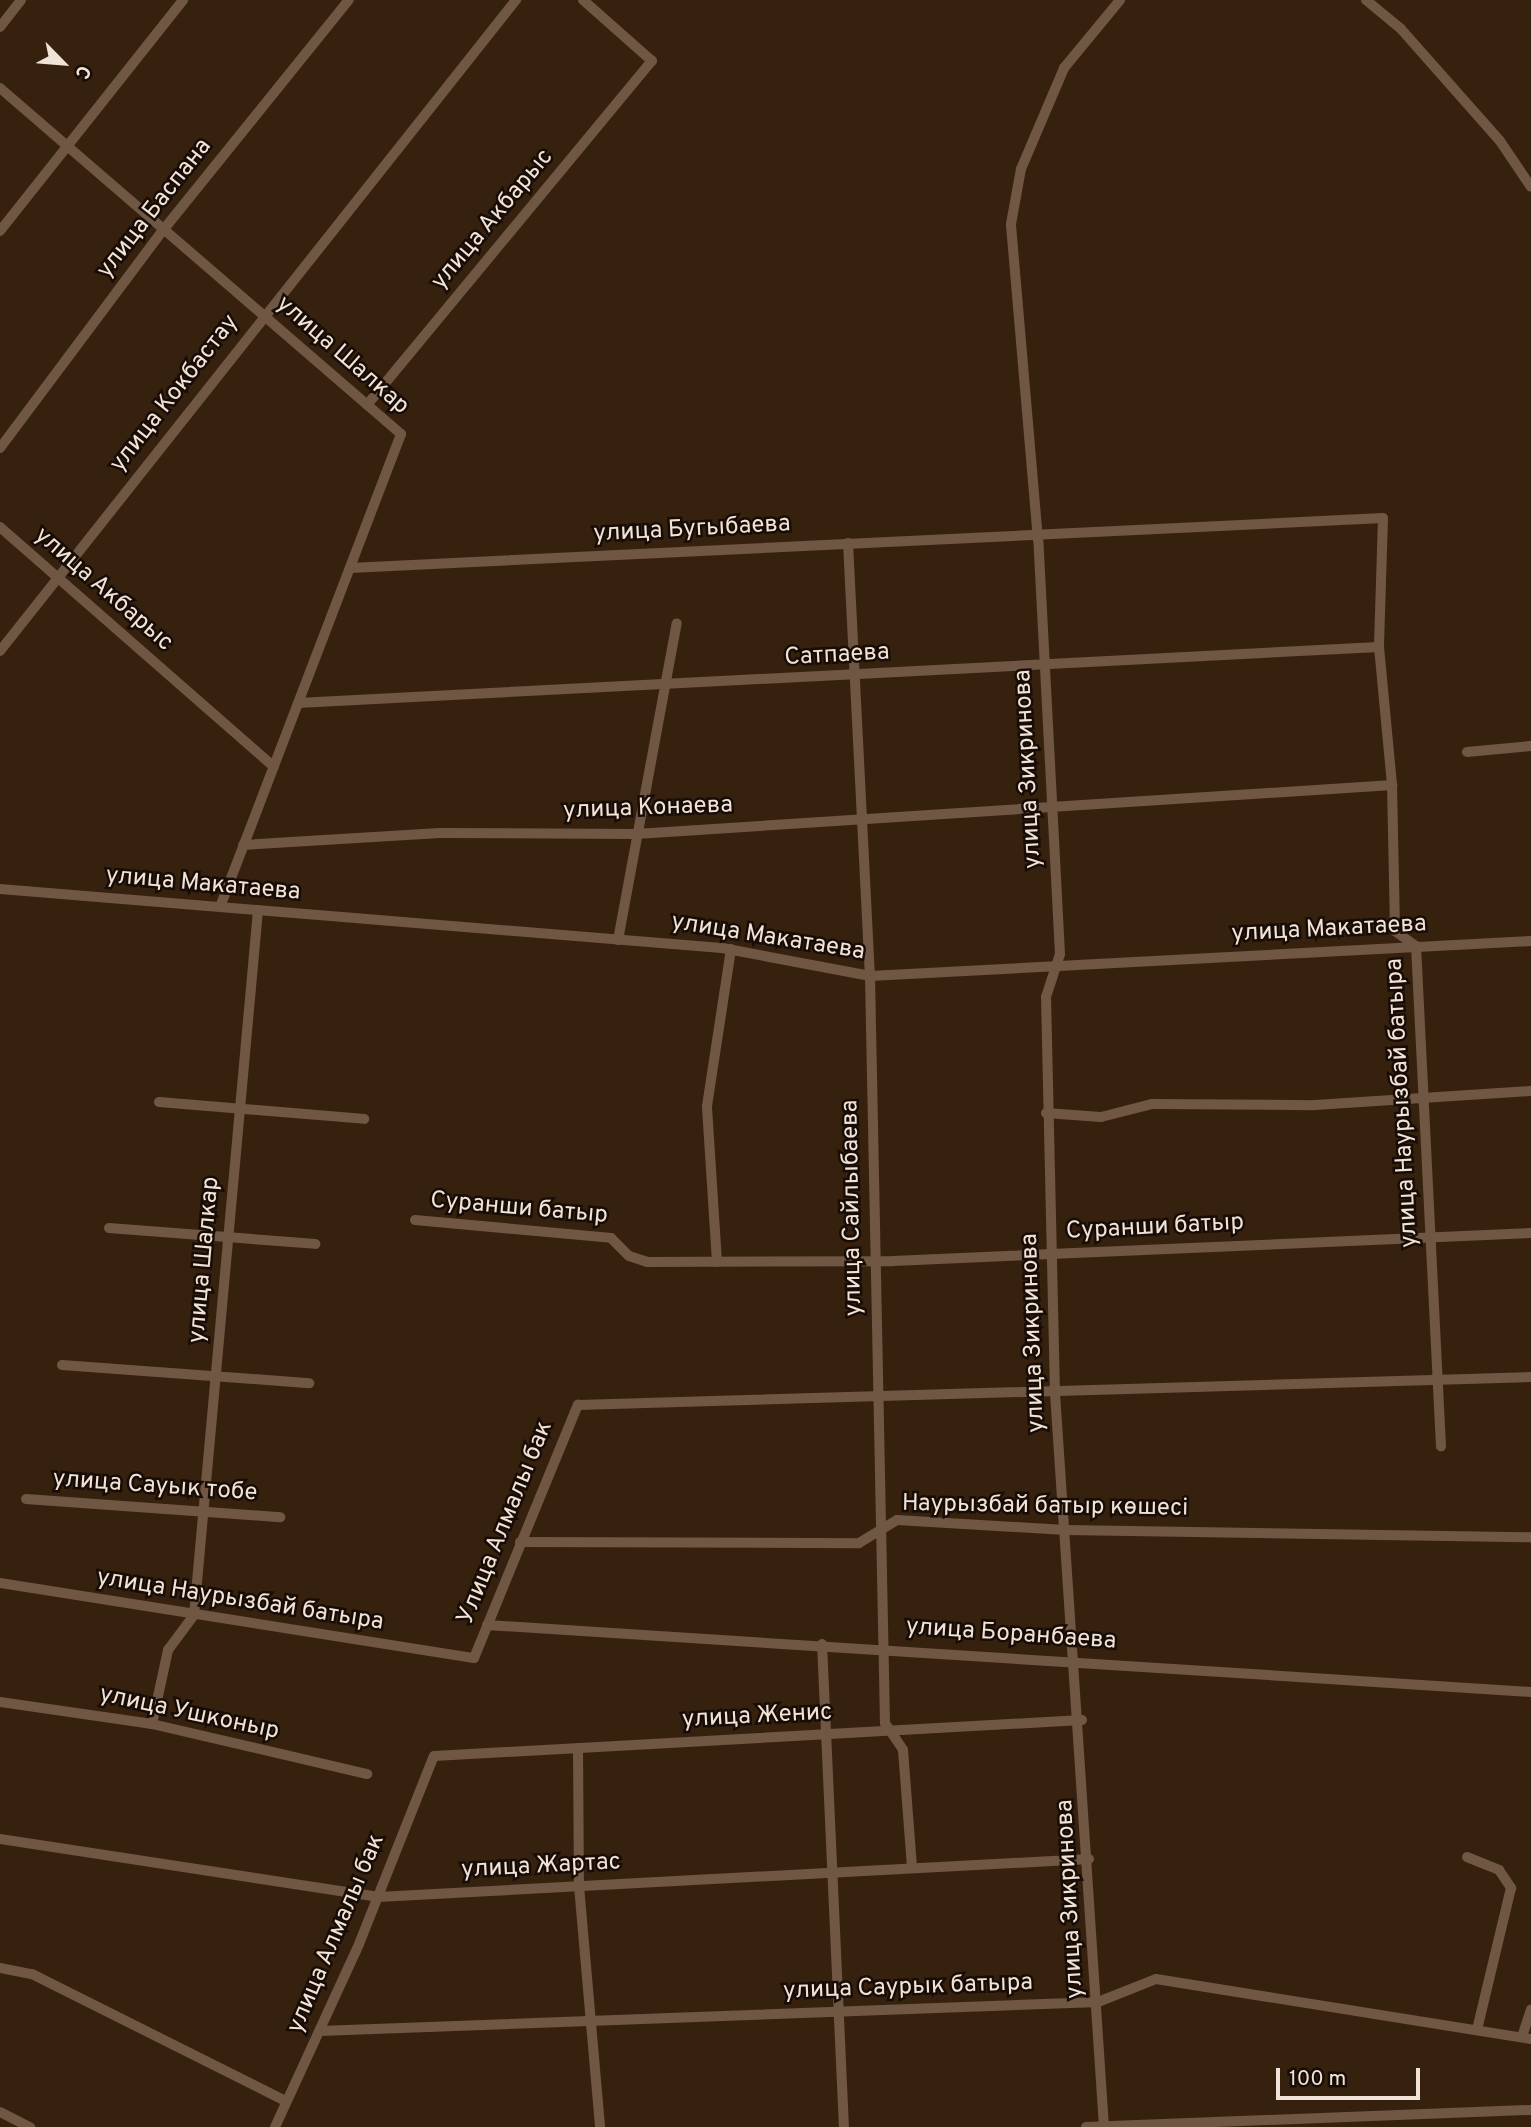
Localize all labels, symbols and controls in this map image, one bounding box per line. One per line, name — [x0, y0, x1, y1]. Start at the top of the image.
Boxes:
north arrow — [28, 28, 98, 98]
text: С — [69, 61, 95, 82]
street label: улица Баспана — [92, 133, 218, 285]
street label: улица Акбарыс — [426, 144, 560, 296]
street label: улица Шалкар — [270, 290, 414, 422]
street label: улица Кокбастау — [105, 309, 245, 479]
street label: улица Бугыбаева — [593, 510, 791, 550]
street label: улица Акбарыс — [27, 522, 179, 658]
street label: Сатпаева — [784, 639, 890, 673]
street label: улица Зикринова — [1009, 669, 1049, 869]
street label: улица Конаева — [563, 792, 733, 826]
street label: улица Макатаева — [104, 862, 302, 908]
street label: улица Макатаева — [669, 908, 867, 968]
street label: улица Макатаева — [1231, 911, 1427, 949]
street label: улица Наурызбай батыра — [1381, 957, 1425, 1249]
street label: улица Сайлыбаева — [837, 1099, 869, 1317]
street label: улица Шалкар — [183, 1176, 227, 1344]
street label: Суранши батыр — [429, 1187, 609, 1231]
street label: Суранши батыр — [1065, 1209, 1245, 1247]
street label: улица Зикринова — [1016, 1233, 1052, 1433]
street label: Улица Алмалы бак — [452, 1417, 560, 1629]
street label: улица Сауык тобе — [52, 1465, 258, 1509]
street label: Наурызбай батыр көшесі — [902, 1490, 1188, 1524]
street label: улица Наурызбай батыра — [94, 1564, 386, 1638]
street label: улица Боранбаева — [905, 1613, 1117, 1657]
street label: улица Ушконыр — [96, 1681, 282, 1747]
street label: улица Женис — [681, 1699, 833, 1735]
street label: улица Зикринова — [1051, 1799, 1091, 1999]
street label: улица Алмалы бак — [282, 1830, 392, 2038]
street label: улица Жартас — [461, 1848, 621, 1886]
street label: улица Саурык батыра — [782, 1969, 1034, 2007]
scale bar — [1279, 2054, 1422, 2098]
text: 100 m — [1289, 2066, 1346, 2093]

